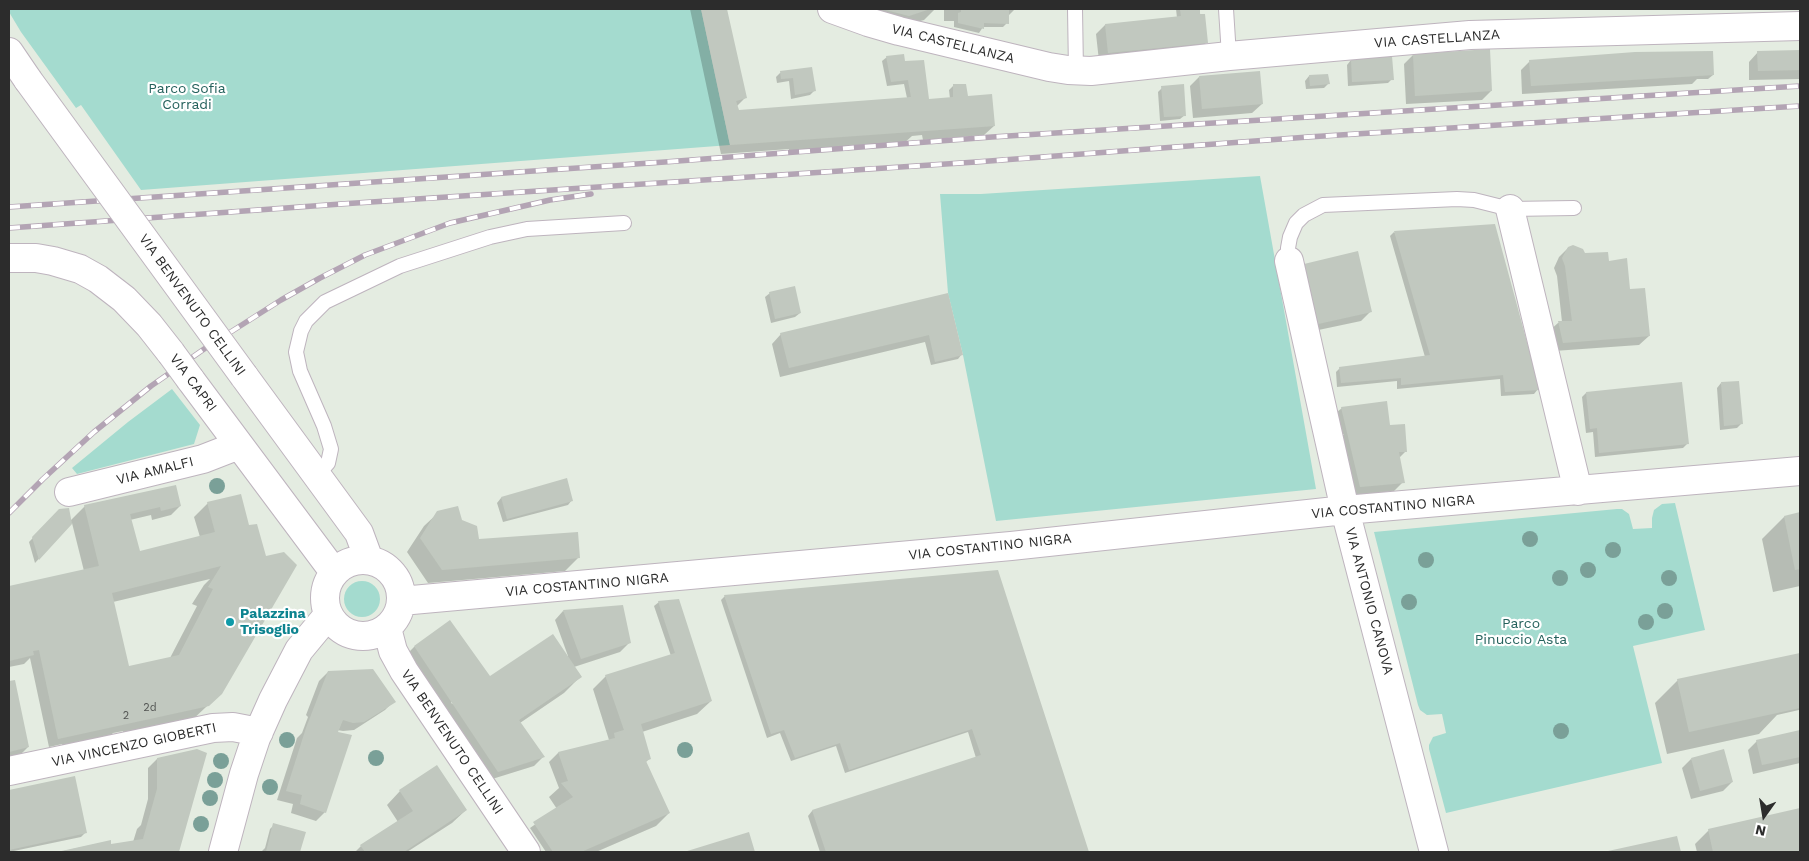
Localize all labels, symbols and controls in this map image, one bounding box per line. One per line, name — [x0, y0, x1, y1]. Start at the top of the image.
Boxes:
street label: VIA CASTELLANZA — [890, 21, 1016, 67]
street label: VIA CASTELLANZA — [1373, 26, 1501, 52]
park label: Parco Sofia Corradi — [148, 81, 226, 114]
street label: VIA BENVENUTO CELLINI — [135, 231, 249, 379]
street label: VIA CAPRI — [166, 351, 220, 415]
street label: VIA AMALFI — [115, 453, 195, 489]
street label: VIA COSTANTINO NIGRA — [1311, 491, 1475, 523]
street label: VIA ANTONIO CANOVA — [1341, 525, 1397, 677]
street label: VIA COSTANTINO NIGRA — [908, 530, 1072, 564]
street label: VIA COSTANTINO NIGRA — [505, 569, 669, 601]
place label: Palazzina Trisoglio — [240, 606, 306, 638]
marker: Palazzina Trisoglio — [224, 616, 236, 628]
park label: Parco Pinuccio Asta — [1475, 616, 1567, 648]
street label: VIA BENVENUTO CELLINI — [397, 666, 507, 818]
house number: 2d — [143, 701, 157, 715]
house number: 2 — [123, 709, 129, 723]
street label: VIA VINCENZO GIOBERTI — [50, 719, 218, 771]
north arrow — [1739, 791, 1789, 841]
text: N — [1754, 822, 1767, 840]

